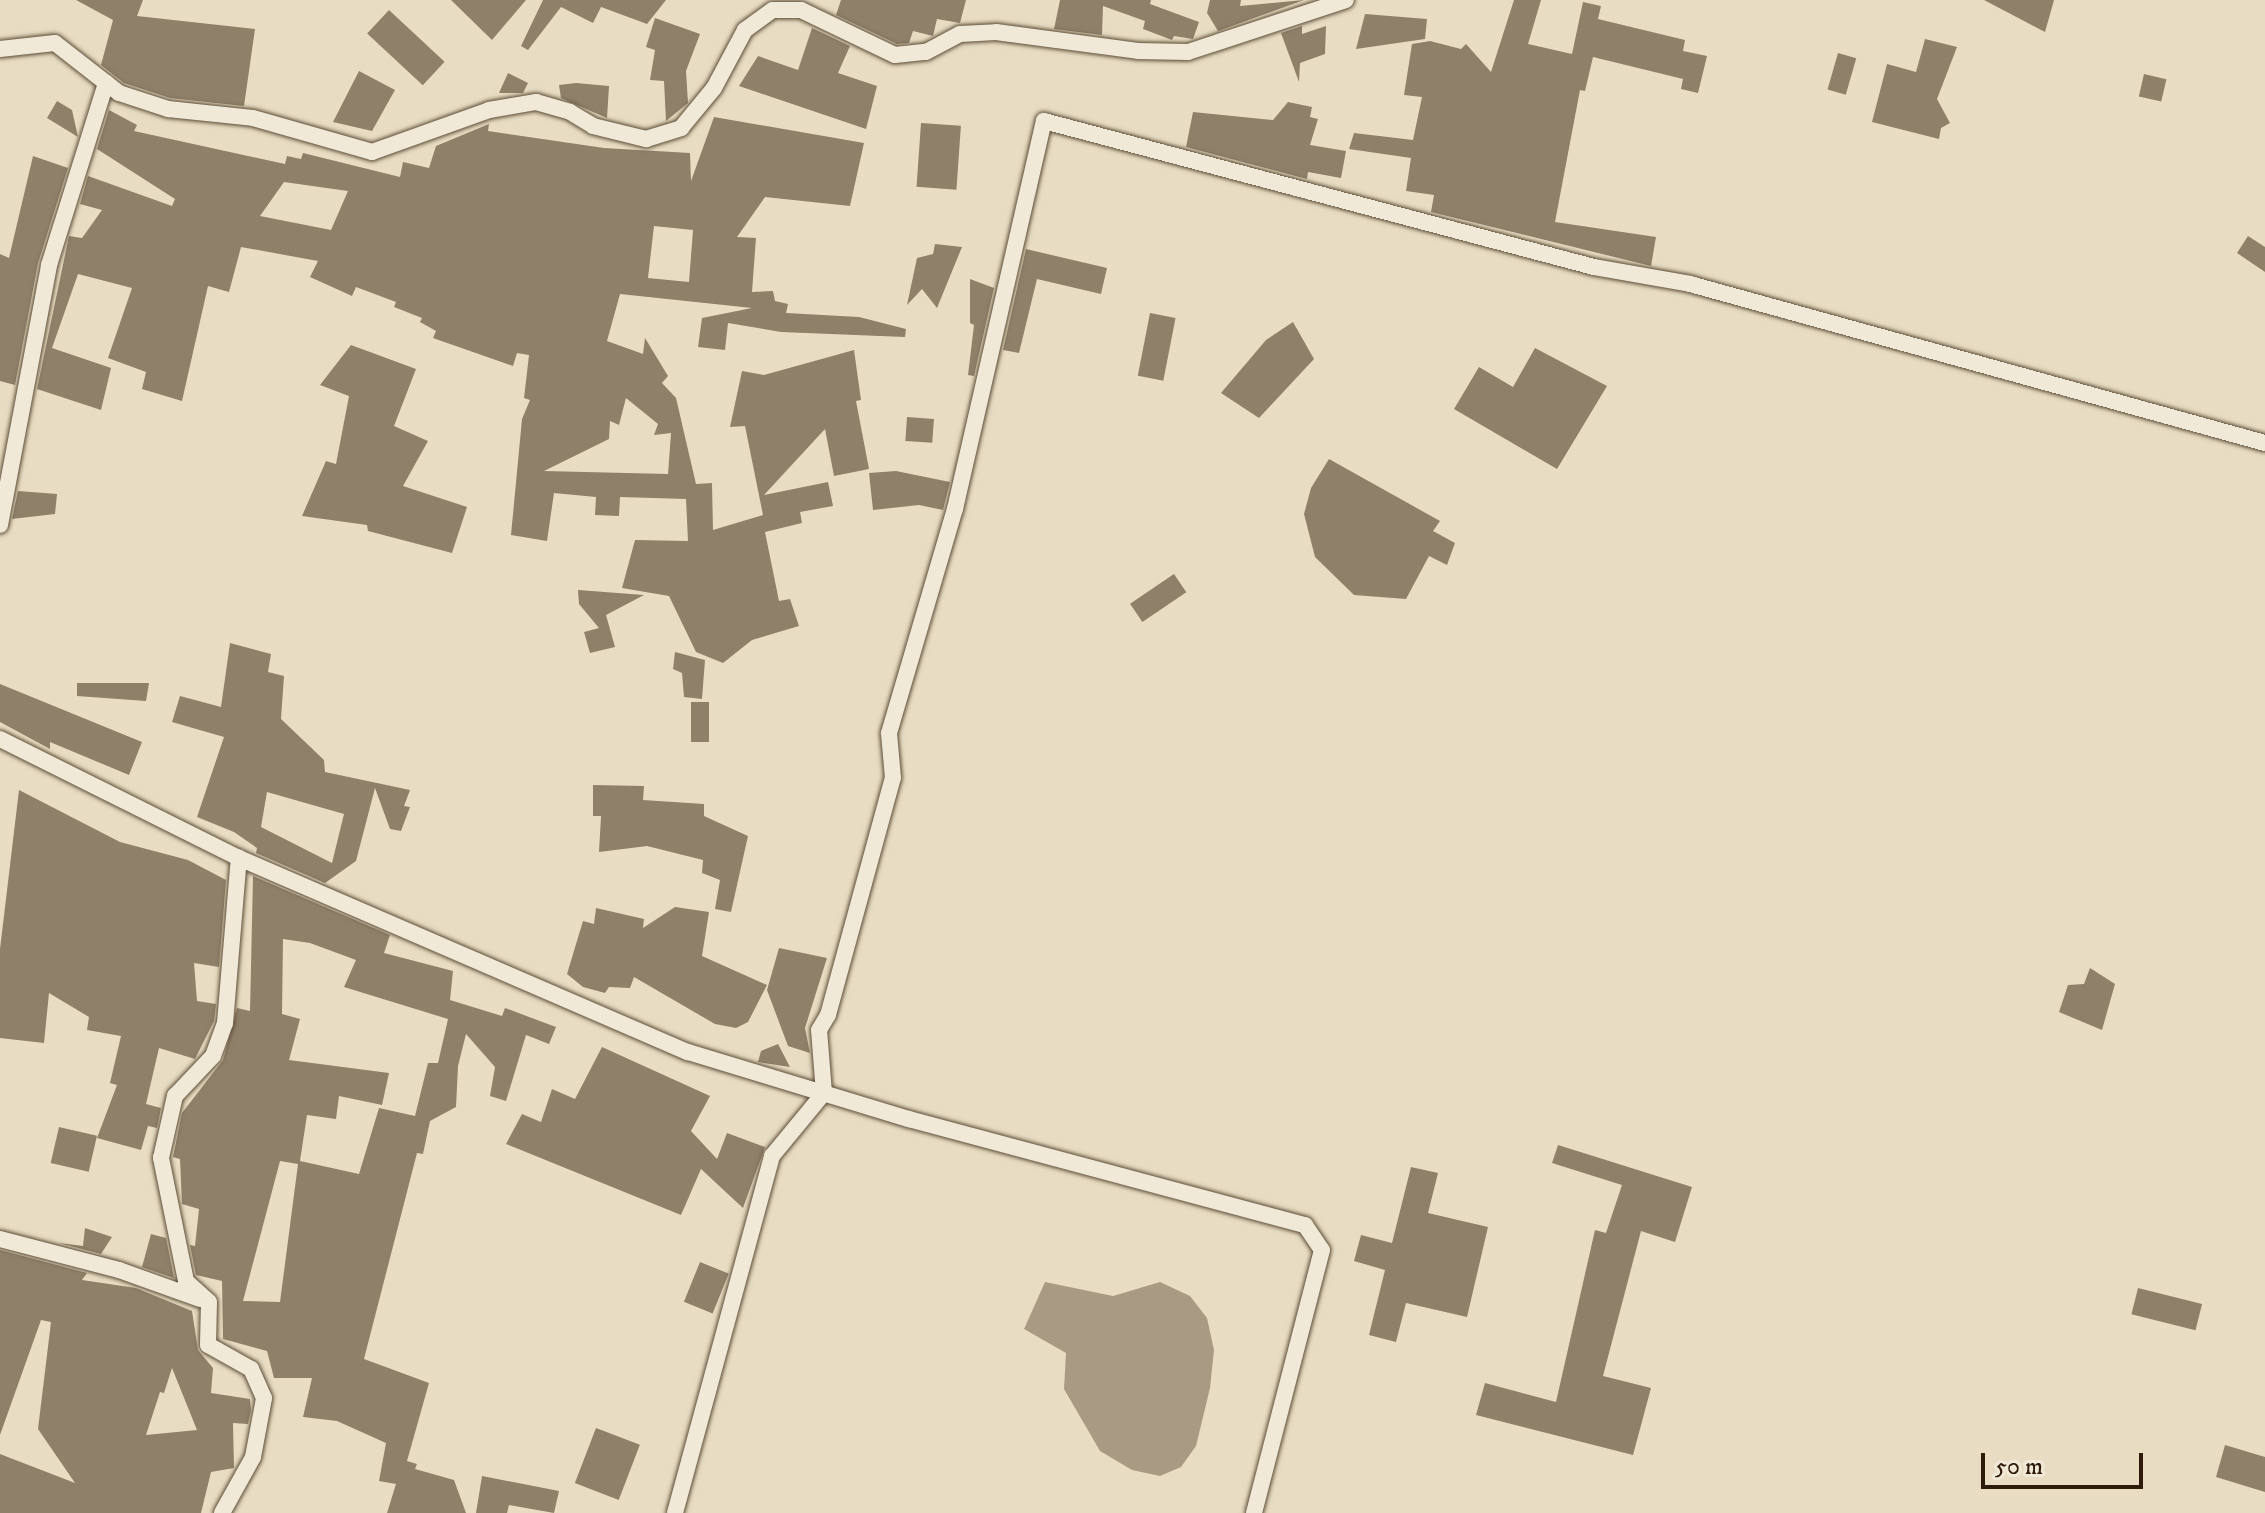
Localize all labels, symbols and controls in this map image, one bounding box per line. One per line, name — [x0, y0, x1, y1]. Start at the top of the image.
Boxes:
scale bar — [1985, 1437, 2147, 1487]
text: 50 m — [1995, 1452, 2043, 1482]

